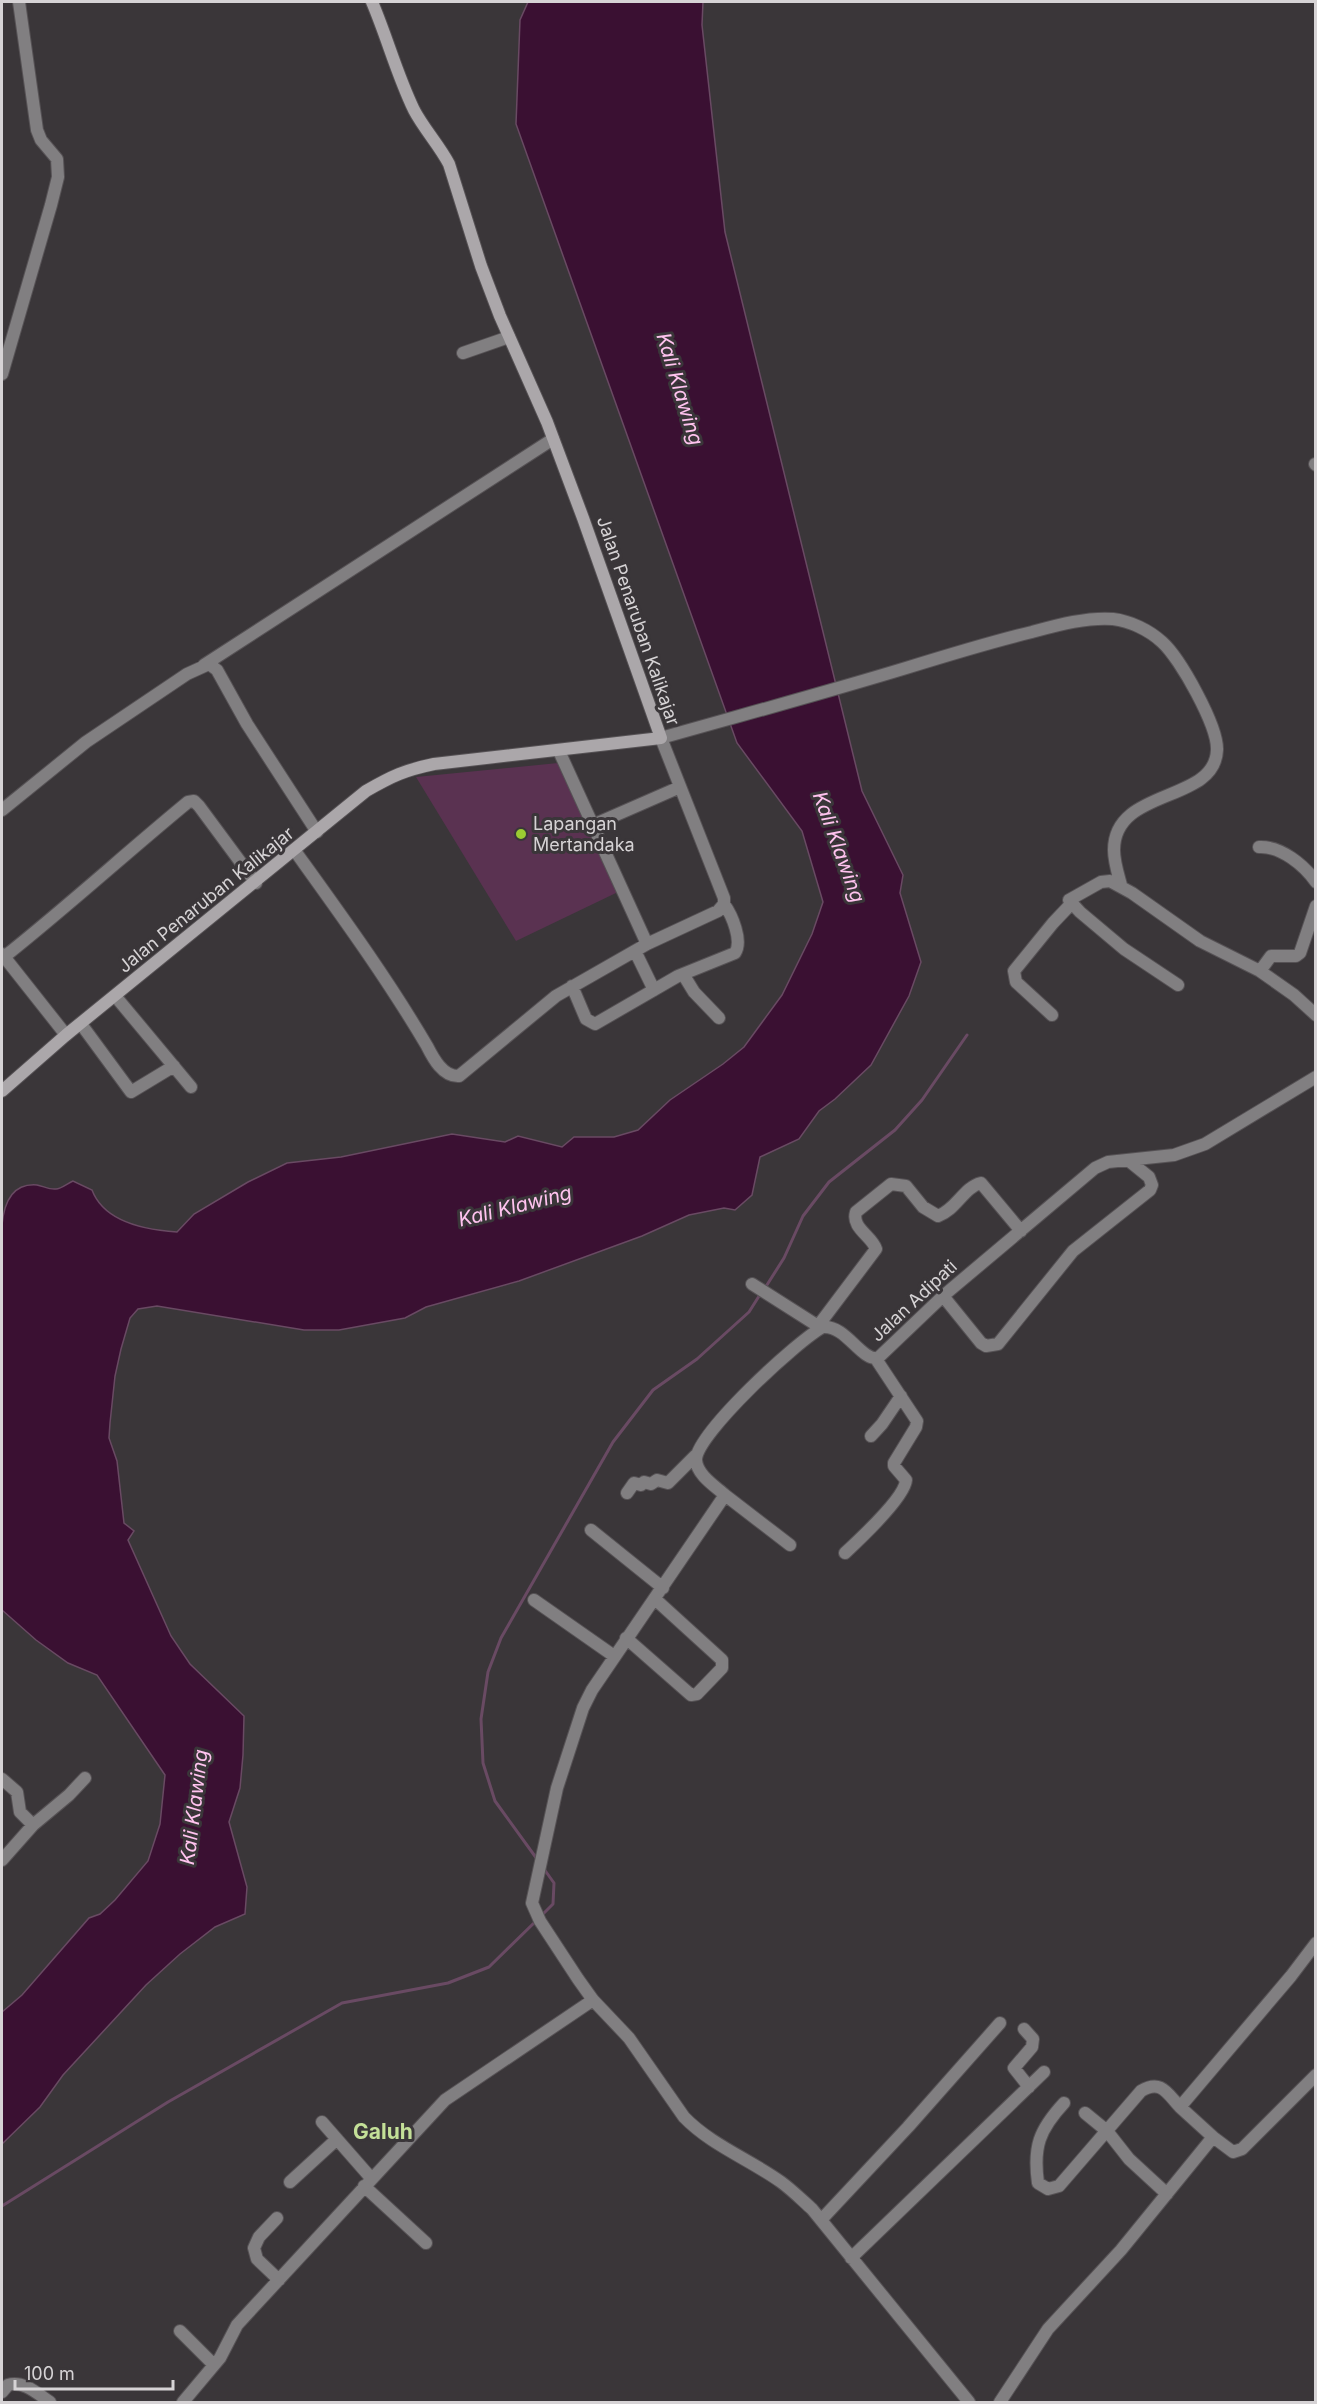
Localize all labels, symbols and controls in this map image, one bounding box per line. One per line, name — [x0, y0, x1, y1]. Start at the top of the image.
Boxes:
water label: Kali Klawing — [652, 330, 708, 448]
street label: Jalan Penaruban Kalikajar — [593, 514, 684, 728]
water label: Kali Klawing — [808, 788, 870, 906]
place label: Lapangan Mertandaka — [533, 813, 635, 855]
street label: Jalan Penaruban Kalikajar — [114, 822, 298, 977]
marker: Lapangan Mertandaka — [514, 827, 528, 841]
water label: Kali Klawing — [456, 1180, 574, 1232]
street label: Jalan Adipati — [866, 1255, 961, 1346]
water label: Kali Klawing — [175, 1748, 213, 1866]
district label: Galuh — [353, 2119, 413, 2144]
scale bar — [15, 2353, 172, 2391]
text: 100 m — [24, 2363, 75, 2384]

